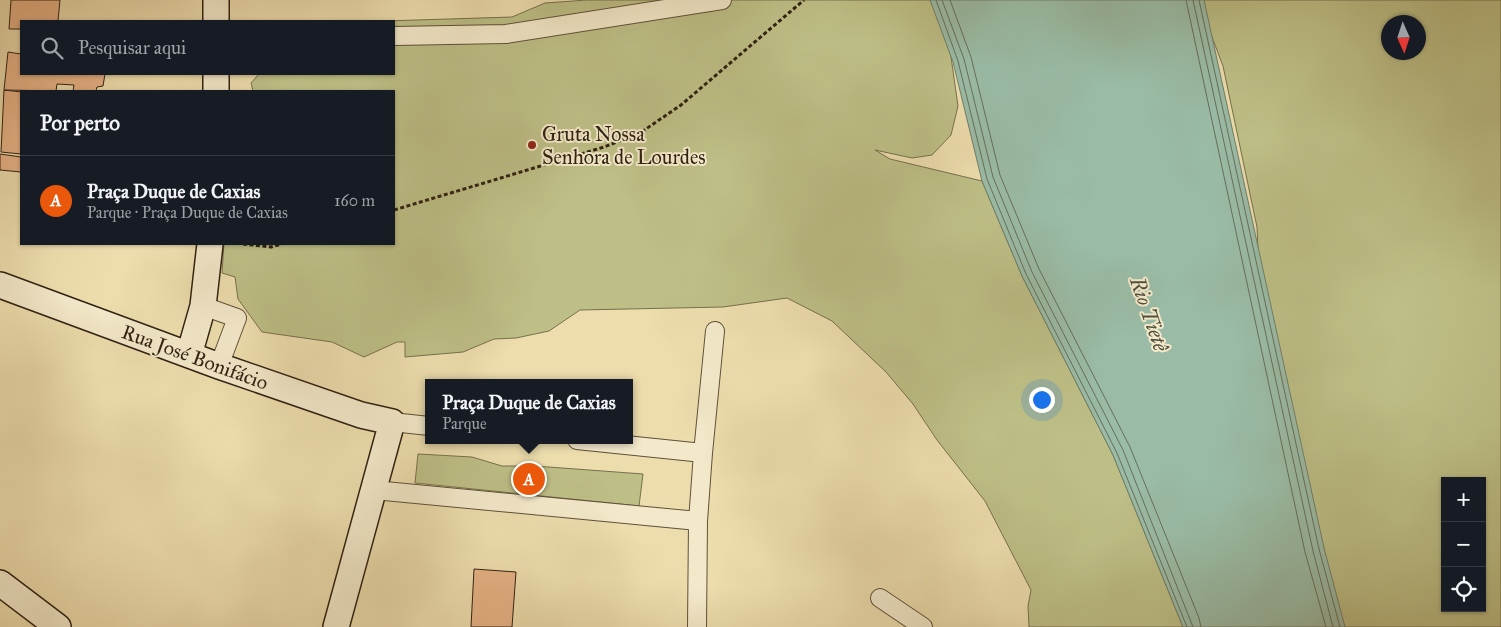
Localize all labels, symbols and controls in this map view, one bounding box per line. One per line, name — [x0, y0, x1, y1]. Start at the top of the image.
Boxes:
north arrow — [1381, 15, 1426, 60]
search box — [20, 20, 395, 75]
icon: search — [38, 34, 66, 62]
text: Pesquisar aqui — [78, 36, 186, 59]
text: Por perto — [40, 110, 120, 136]
place label: Gruta Nossa Senhora de Lourdes — [542, 122, 706, 169]
marker: Gruta Nossa Senhora de Lourdes — [526, 139, 538, 151]
text: Praça Duque de Caxias — [87, 180, 261, 203]
text: A — [51, 191, 61, 210]
text: 160 m — [334, 191, 375, 210]
text: Parque · Praça Duque de Caxias — [87, 203, 288, 222]
water label: Rio Tietê — [1124, 272, 1174, 356]
street label: Rua José Bonifácio — [118, 319, 272, 396]
popup — [425, 379, 633, 444]
your location — [1029, 387, 1055, 413]
text: Praça Duque de Caxias — [442, 391, 616, 414]
text: Parque — [442, 414, 487, 433]
pin: A — [513, 460, 545, 498]
map controls — [1441, 477, 1486, 612]
button: + — [1441, 477, 1486, 522]
button: − — [1441, 522, 1486, 567]
button: locate — [1441, 567, 1486, 612]

